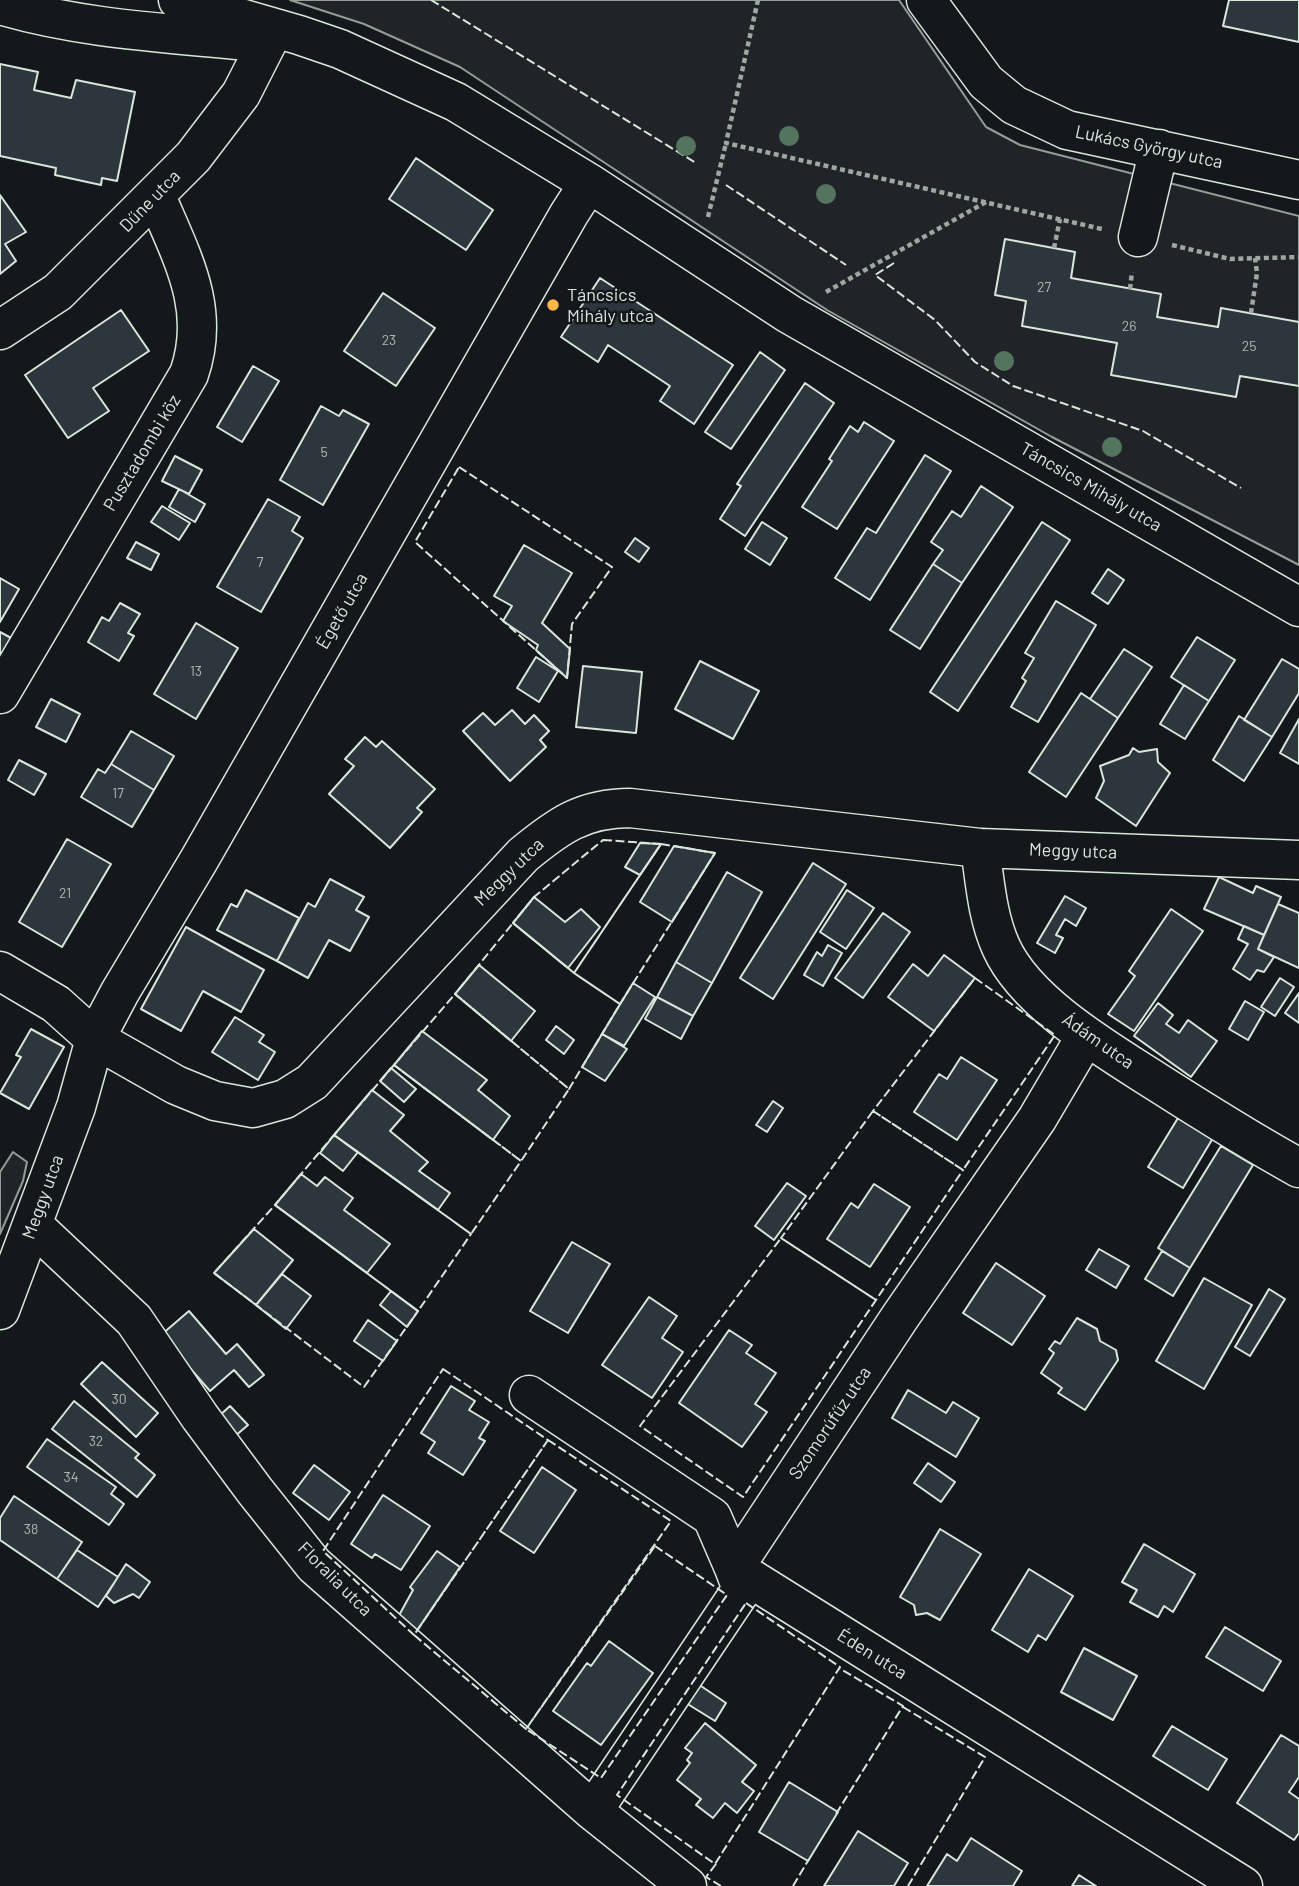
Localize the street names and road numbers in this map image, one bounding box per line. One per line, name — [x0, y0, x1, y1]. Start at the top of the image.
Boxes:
street label: Lukács György utca — [1073, 121, 1225, 173]
street label: Dűne utca — [115, 166, 185, 236]
street label: Pusztadombi köz — [99, 391, 185, 515]
street label: Táncsics Mihály utca — [1016, 438, 1166, 536]
street label: Égető utca — [312, 569, 372, 653]
street label: Meggy utca — [470, 834, 548, 910]
street label: Meggy utca — [1029, 839, 1117, 863]
street label: Ádám utca — [1058, 1008, 1138, 1074]
street label: Meggy utca — [18, 1152, 68, 1242]
street label: Szomorúfűz utca — [784, 1363, 876, 1483]
street label: Floralia utca — [293, 1537, 377, 1621]
street label: Éden utca — [833, 1624, 911, 1684]

